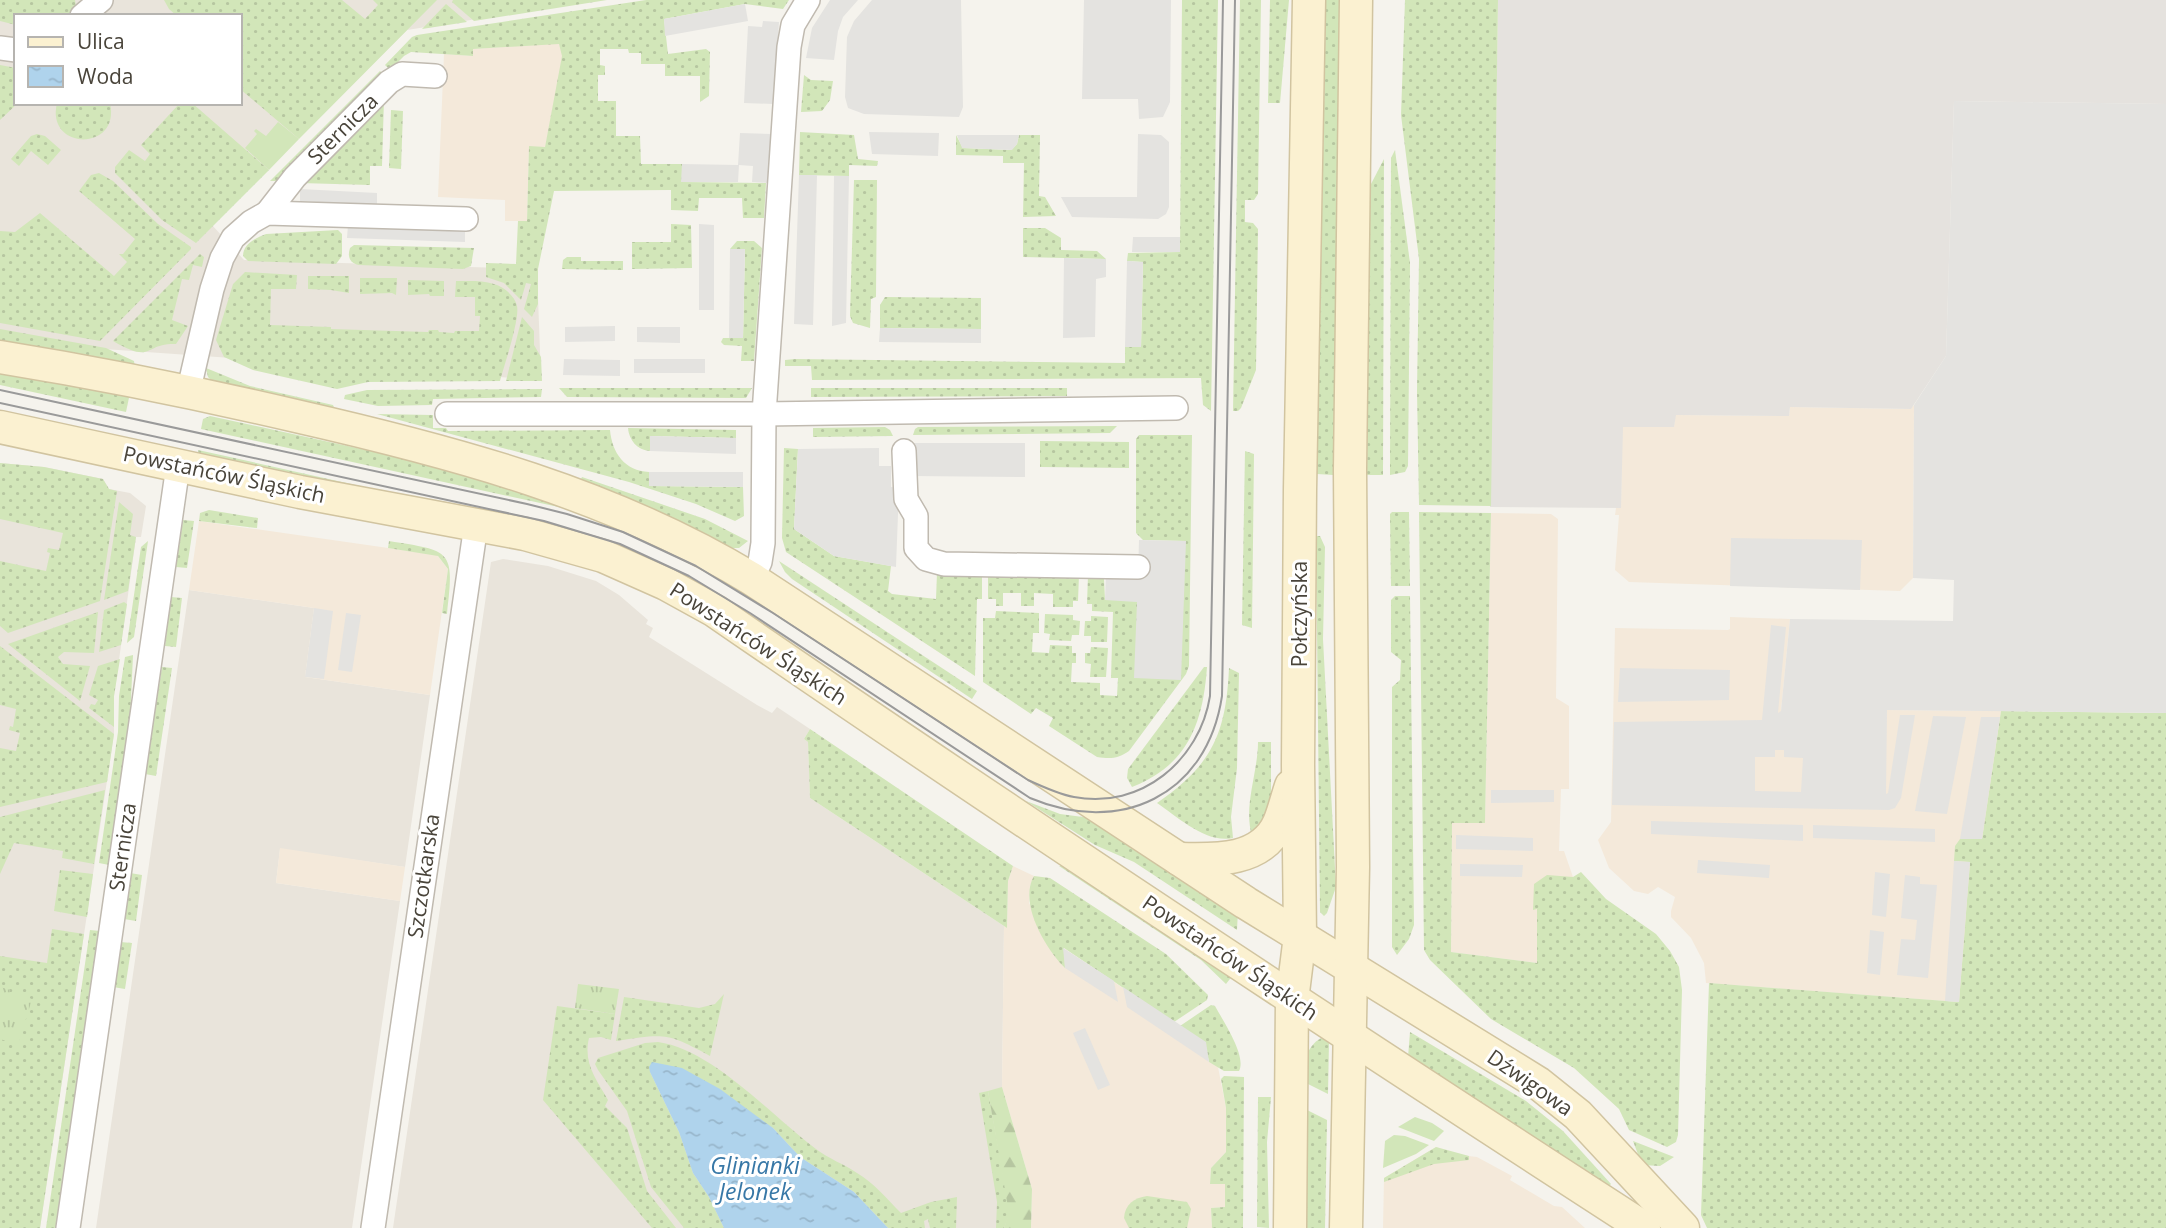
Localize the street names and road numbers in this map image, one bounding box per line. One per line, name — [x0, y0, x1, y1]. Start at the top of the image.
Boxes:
street label: Sternicza — [301, 87, 384, 170]
street label: Powstańców Śląskich — [121, 439, 328, 509]
street label: Połczyńska — [1285, 561, 1313, 667]
street label: Powstańców Śląskich — [665, 575, 852, 711]
street label: Sternicza — [102, 801, 142, 893]
street label: Szczotkarska — [400, 812, 446, 940]
street label: Powstańców Śląskich — [1137, 888, 1324, 1026]
street label: Dźwigowa — [1482, 1042, 1579, 1122]

